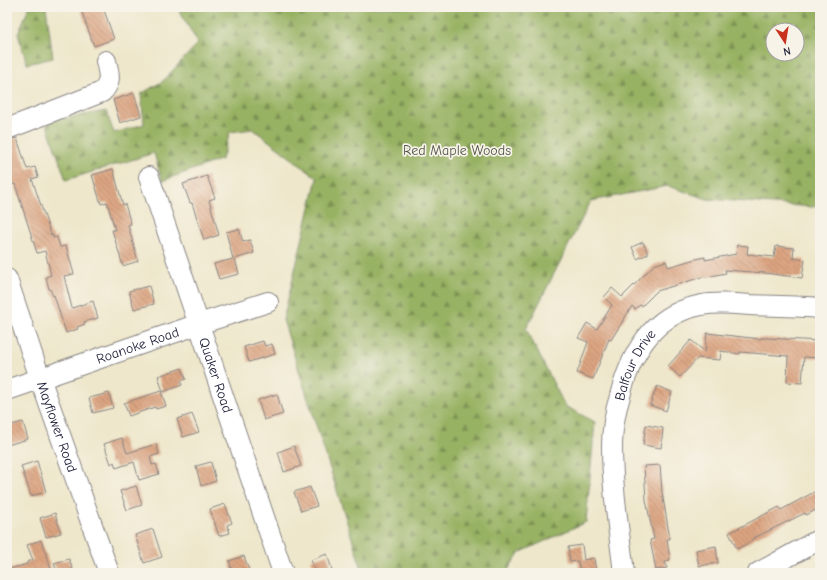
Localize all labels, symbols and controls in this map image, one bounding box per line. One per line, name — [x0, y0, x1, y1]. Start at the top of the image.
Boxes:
north arrow — [765, 22, 805, 62]
text: N — [782, 44, 792, 58]
park label: Red Maple Woods — [403, 142, 511, 159]
street label: Roanoke Road — [94, 324, 181, 368]
street label: Balfour Drive — [611, 326, 659, 402]
street label: Quaker Road — [195, 335, 236, 415]
street label: Mayflower Road — [33, 379, 81, 475]

